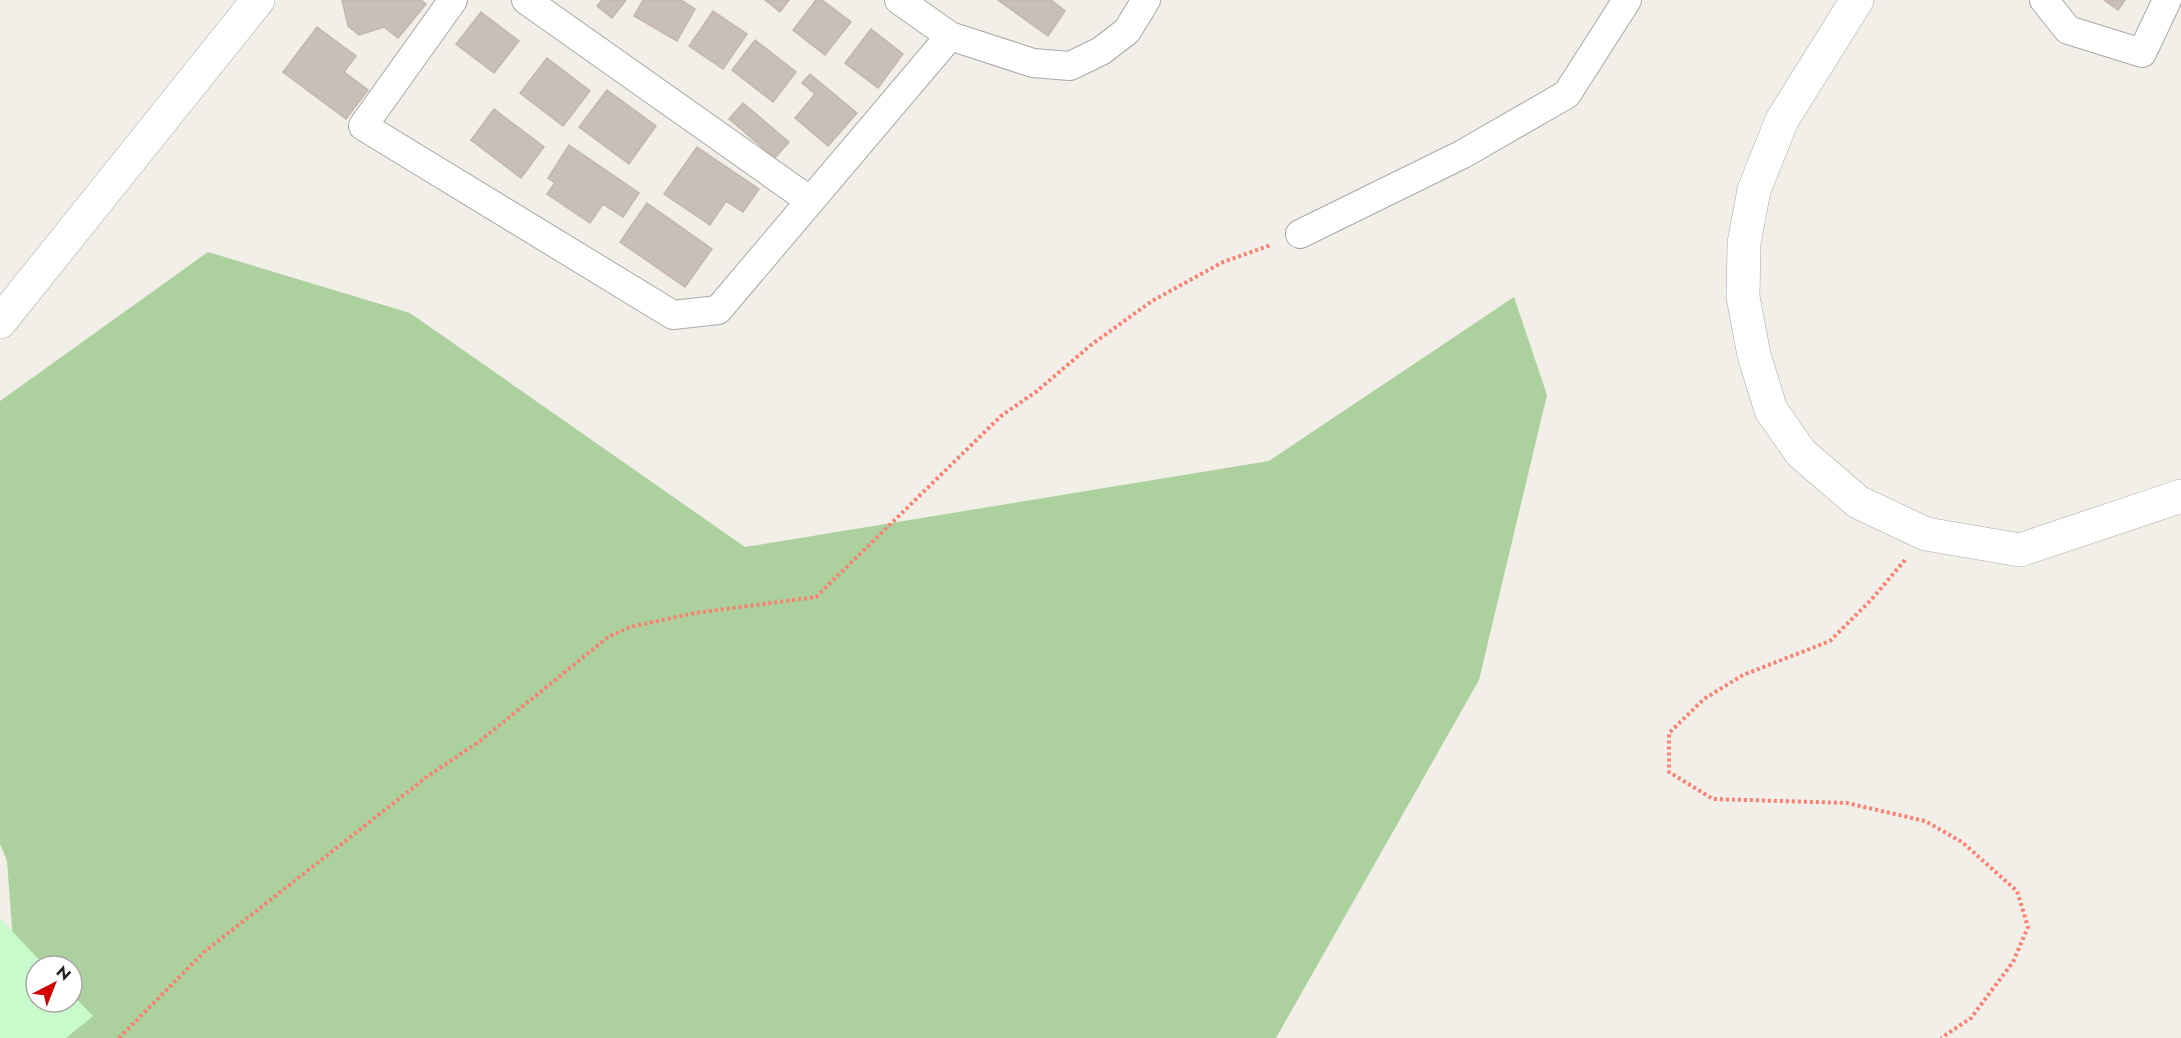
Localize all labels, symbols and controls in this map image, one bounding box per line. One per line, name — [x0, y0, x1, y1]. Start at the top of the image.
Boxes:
north arrow — [24, 954, 84, 1014]
text: N — [51, 960, 76, 986]

